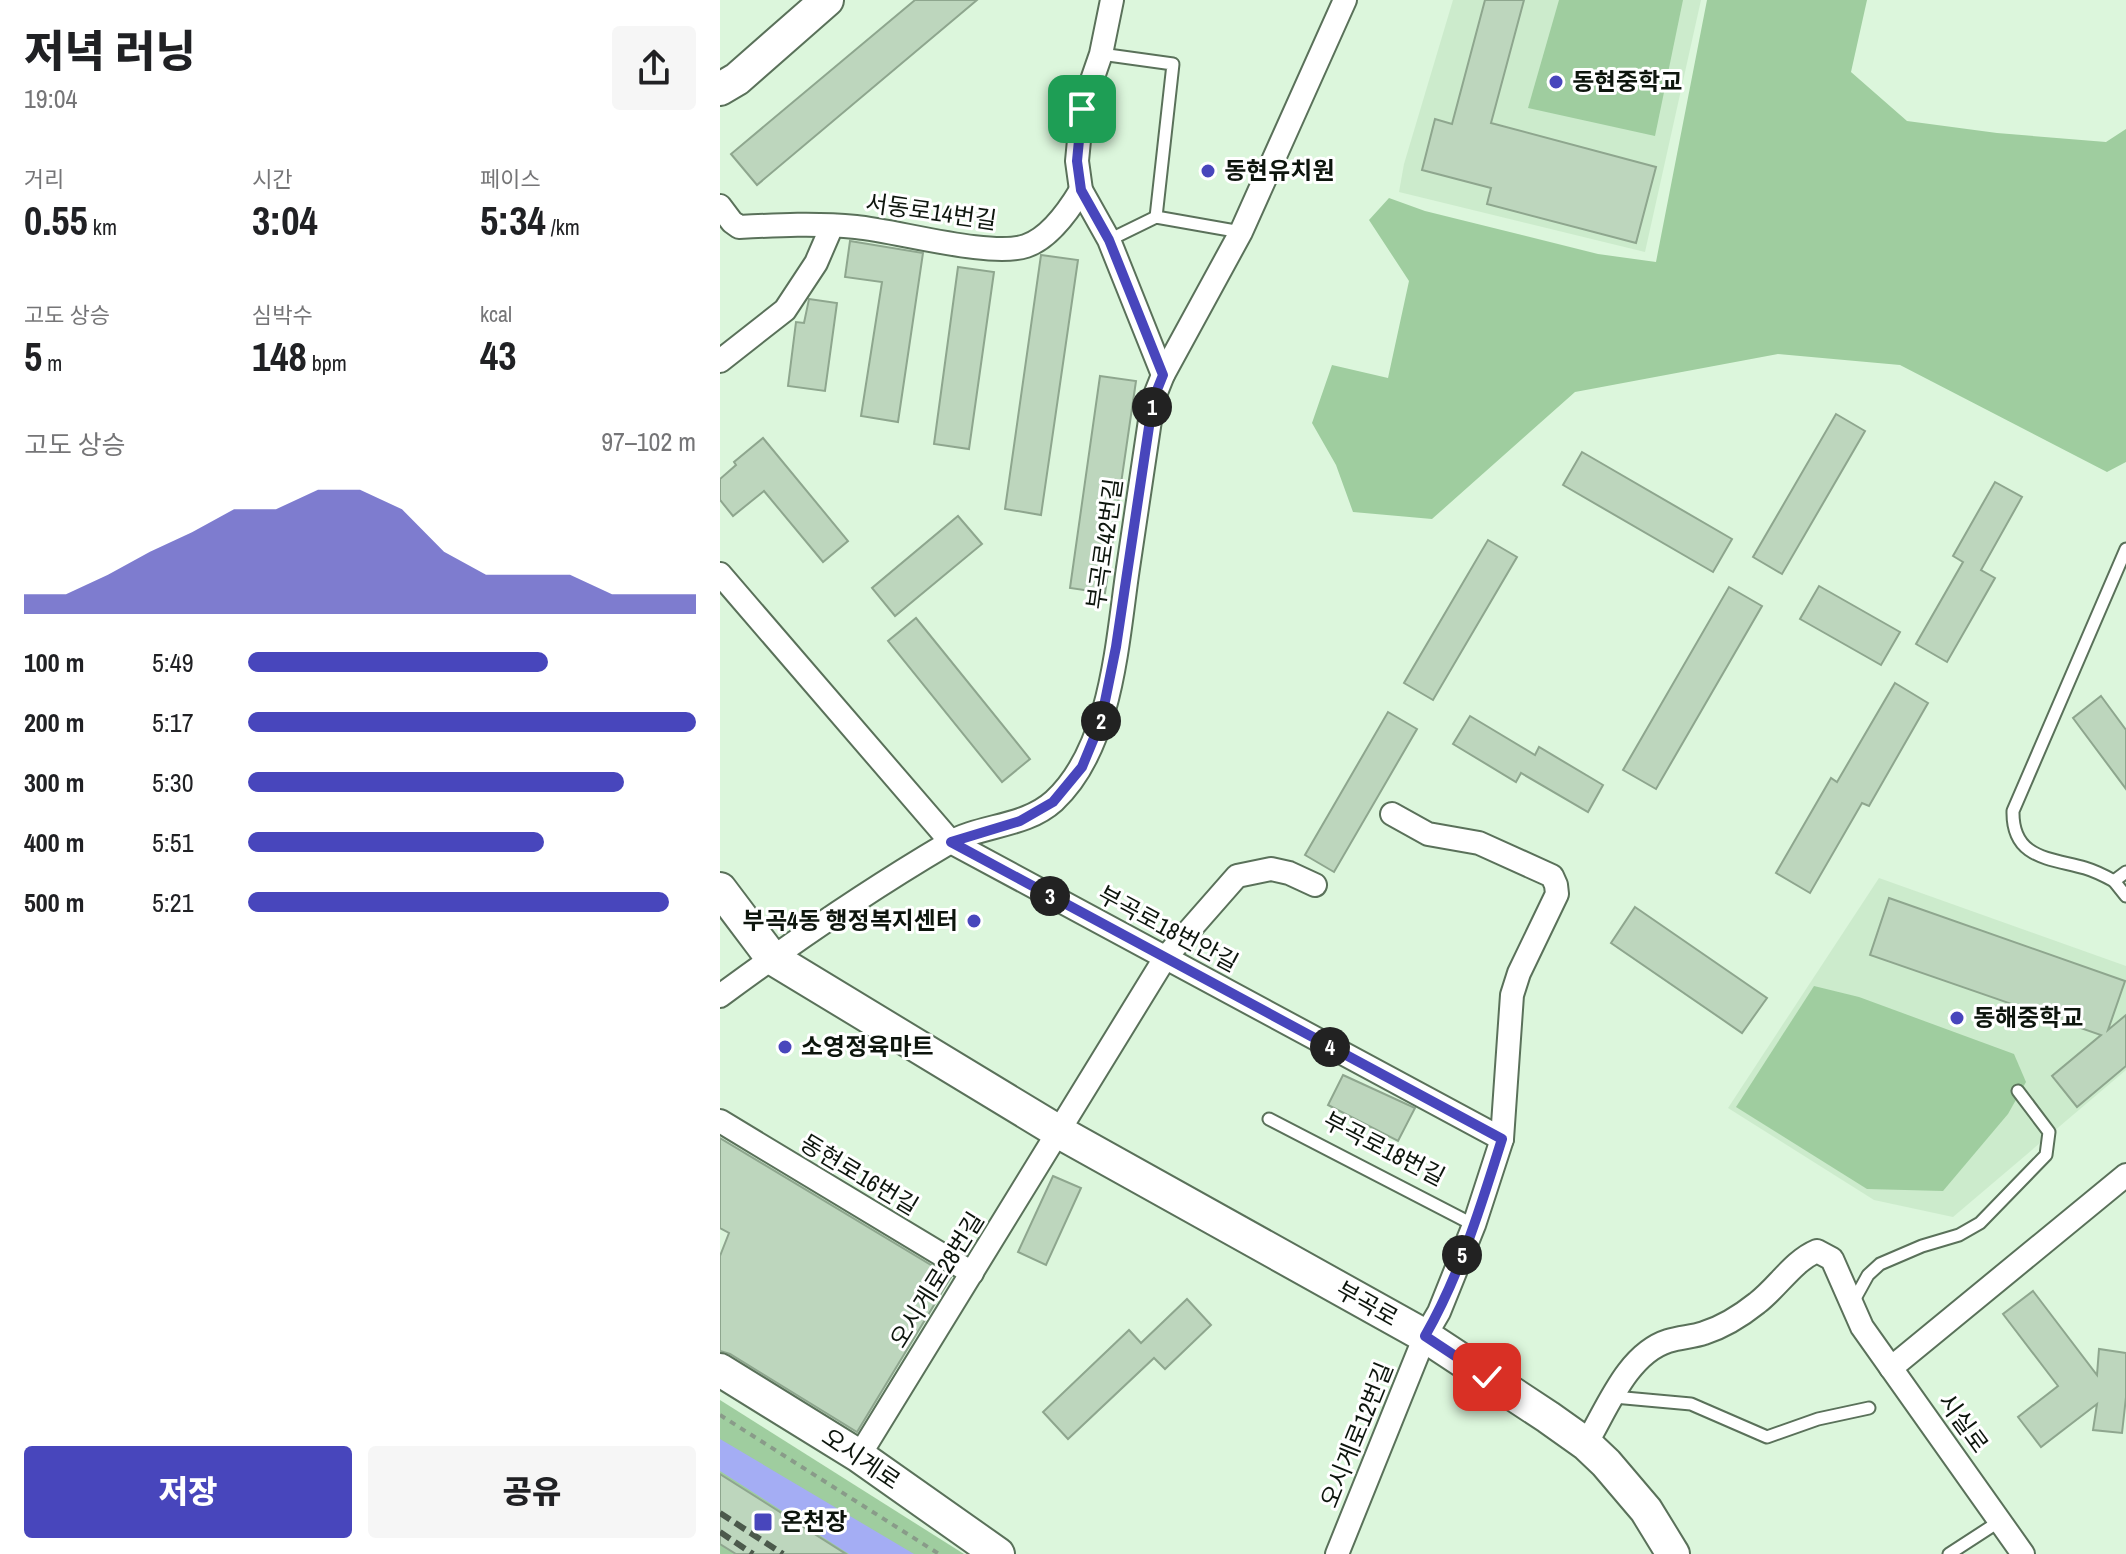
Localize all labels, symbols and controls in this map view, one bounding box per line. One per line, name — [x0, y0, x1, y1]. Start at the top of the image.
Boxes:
text: 저녁 러닝 — [24, 21, 196, 81]
button: share — [612, 26, 696, 110]
place label: 동현중학교 — [1572, 65, 1682, 97]
marker: 동현중학교 — [1547, 73, 1565, 91]
pin — [1048, 75, 1116, 143]
text: 19:04 — [24, 81, 77, 116]
icon: arrive — [1060, 87, 1104, 131]
place label: 동현유치원 — [1224, 154, 1334, 186]
marker: 동현유치원 — [1199, 162, 1217, 180]
text: 거리 — [24, 164, 64, 194]
text: 시간 — [252, 164, 292, 194]
text: 페이스 — [480, 164, 541, 194]
street label: 서동로14번길 — [863, 186, 999, 236]
text: 0.55 — [24, 194, 88, 247]
text: 3:04 — [252, 194, 318, 247]
text: 5:34 — [480, 194, 546, 247]
text: km — [88, 212, 117, 242]
text: /km — [546, 212, 580, 242]
text: kcal — [480, 299, 512, 329]
text: 고도 상승 — [24, 300, 110, 330]
text: 심박수 — [252, 300, 313, 330]
text: 43 — [480, 329, 516, 382]
text: 5 — [24, 330, 42, 383]
text: 148 — [252, 330, 307, 383]
text: m — [42, 348, 62, 378]
text: bpm — [307, 348, 347, 378]
pin: 1 — [1132, 387, 1172, 427]
text: 1 — [1147, 392, 1157, 422]
text: 97–102 m — [601, 424, 696, 459]
text: 고도 상승 — [24, 427, 126, 462]
street label: 부곡로42번길 — [1079, 476, 1129, 612]
text: 100 m — [24, 645, 84, 680]
text: 5:49 — [152, 645, 194, 680]
pin: 2 — [1081, 701, 1121, 741]
text: 200 m — [24, 705, 84, 740]
text: 5:17 — [152, 705, 194, 740]
text: 2 — [1096, 706, 1106, 736]
text: 300 m — [24, 765, 84, 800]
text: 5:30 — [152, 765, 194, 800]
text: 400 m — [24, 825, 84, 860]
text: 5:51 — [152, 825, 194, 860]
pin: 3 — [1030, 876, 1070, 916]
street label: 부곡로18번안길 — [1093, 878, 1244, 978]
text: 3 — [1045, 881, 1055, 911]
text: 500 m — [24, 885, 84, 920]
text: 5:21 — [152, 885, 194, 920]
place label: 부곡4동 행정복지센터 — [743, 904, 958, 936]
marker: 부곡4동 행정복지센터 — [965, 912, 983, 930]
place label: 동해중학교 — [1973, 1001, 2083, 1033]
marker: 동해중학교 — [1948, 1009, 1966, 1027]
pin: 4 — [1310, 1027, 1350, 1067]
place label: 소영정육마트 — [801, 1030, 933, 1062]
text: 4 — [1325, 1032, 1335, 1062]
marker: 소영정육마트 — [776, 1038, 794, 1056]
street label: 부곡로18번길 — [1318, 1104, 1451, 1192]
street label: 동현로16번길 — [795, 1126, 924, 1222]
street label: 오시게로28번길 — [882, 1206, 991, 1353]
pin: 5 — [1442, 1235, 1482, 1275]
text: 5 — [1457, 1240, 1467, 1270]
street label: 부곡로 — [1331, 1273, 1404, 1333]
pin — [1453, 1343, 1521, 1411]
icon: check — [1465, 1355, 1509, 1399]
street label: 오시게로12번길 — [1312, 1357, 1400, 1512]
street label: 시실로 — [1931, 1386, 1996, 1459]
street label: 오시게로 — [816, 1420, 907, 1496]
button: 저장 — [24, 1446, 352, 1538]
button: 공유 — [368, 1446, 696, 1538]
place label: 온천장 — [781, 1505, 847, 1537]
marker: 온천장 — [752, 1511, 774, 1533]

